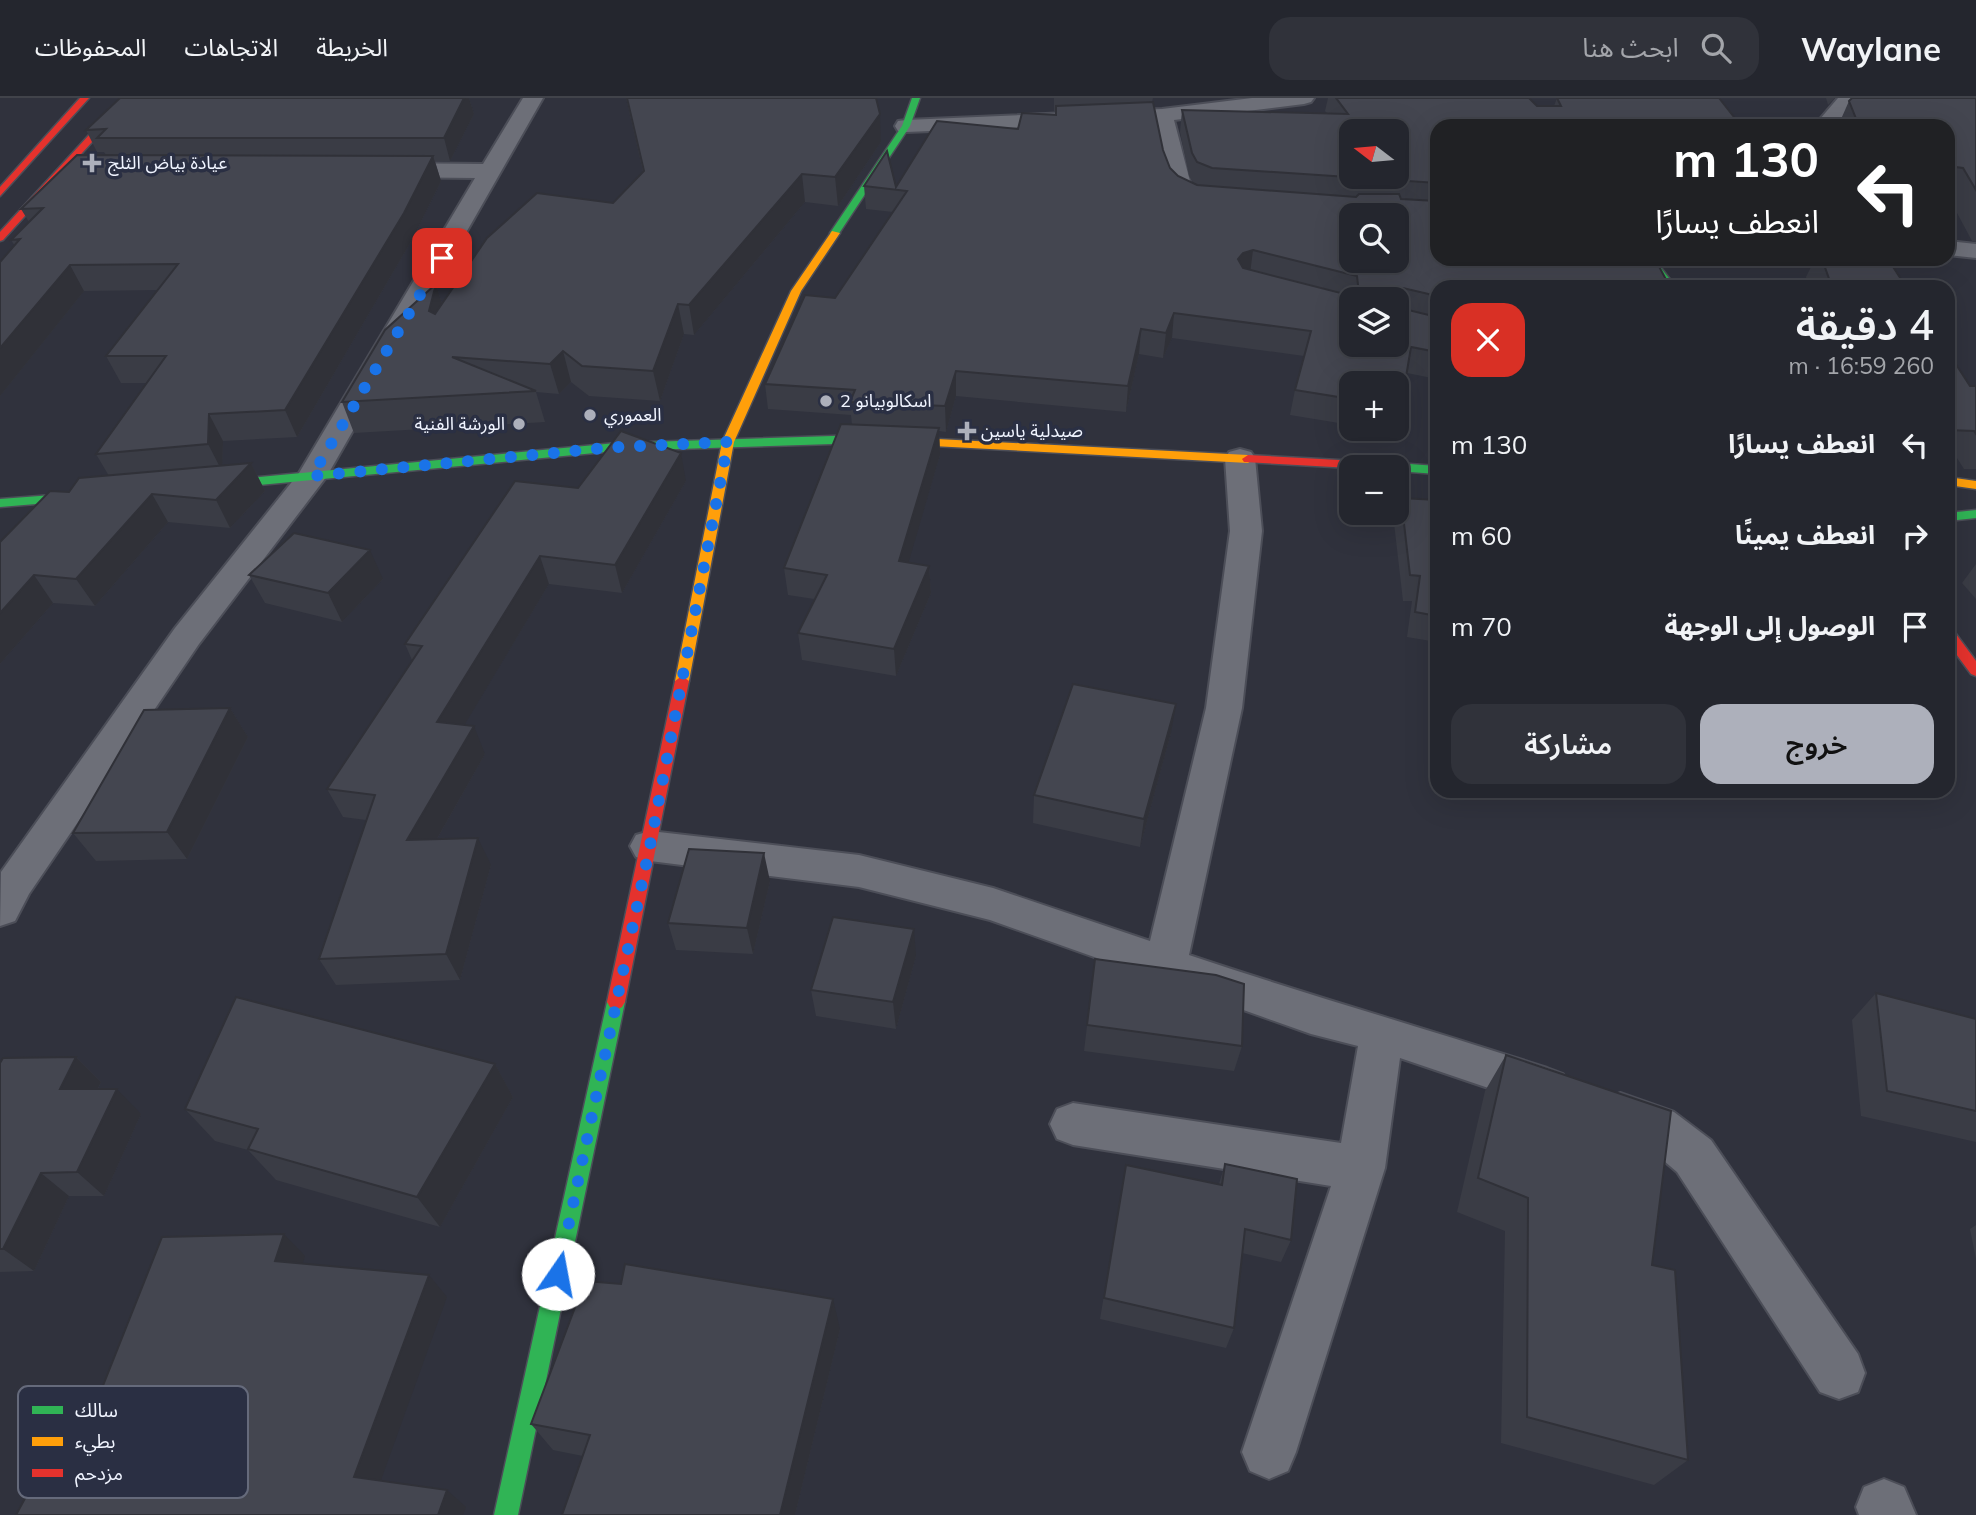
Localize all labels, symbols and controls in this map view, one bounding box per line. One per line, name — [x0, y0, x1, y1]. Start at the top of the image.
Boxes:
search box — [1269, 17, 1759, 80]
text: Waylane — [1801, 28, 1941, 69]
icon: search — [1697, 29, 1735, 67]
text: ابحث هنا — [1582, 31, 1679, 64]
text: المحفوظات — [35, 32, 146, 62]
text: الاتجاهات — [184, 32, 278, 62]
text: الخريطة — [316, 32, 388, 62]
north arrow — [1339, 119, 1409, 189]
map controls — [1339, 119, 1409, 525]
text: 130 m — [1673, 128, 1819, 189]
icon: left — [1843, 147, 1934, 238]
place label: عيادة بياض الثلج — [108, 151, 227, 176]
marker: عيادة بياض الثلج — [82, 153, 102, 173]
text: انعطف يسارًا — [1655, 201, 1819, 241]
button: search — [1339, 203, 1409, 273]
pin — [412, 228, 472, 288]
icon: arrive — [423, 239, 461, 277]
button: layers — [1339, 287, 1409, 357]
text: 4 دقيقة — [1796, 298, 1934, 351]
button: close — [1451, 303, 1525, 377]
text: 260 m · 16:59 — [1789, 351, 1934, 380]
button: + — [1339, 371, 1409, 441]
place label: اسكالوبيانو 2 — [840, 389, 932, 412]
marker: اسكالوبيانو 2 — [818, 393, 834, 409]
place label: العموري — [604, 403, 662, 428]
marker: العموري — [582, 407, 598, 423]
place label: الورشة الفنية — [414, 412, 505, 435]
marker: الورشة الفنية — [511, 416, 527, 432]
place label: صيدلية ياسين — [981, 419, 1083, 442]
marker: صيدلية ياسين — [959, 423, 975, 439]
icon: left — [1896, 426, 1934, 464]
text: انعطف يسارًا — [1728, 427, 1875, 460]
text: 130 m — [1451, 428, 1527, 461]
button: − — [1339, 455, 1409, 525]
icon: right — [1896, 517, 1934, 555]
text: انعطف يمينًا — [1735, 518, 1875, 551]
text: 60 m — [1451, 519, 1512, 552]
icon: arrive — [1896, 608, 1934, 646]
text: الوصول إلى الوجهة — [1664, 609, 1875, 642]
text: 70 m — [1451, 610, 1512, 643]
button: مشاركة — [1451, 704, 1686, 784]
button: خروج — [1700, 704, 1934, 784]
position arrow — [521, 1237, 595, 1311]
legend — [18, 1386, 248, 1498]
text: سالك — [75, 1398, 118, 1422]
text: بطيء — [75, 1429, 115, 1456]
text: مزدحم — [75, 1461, 123, 1488]

